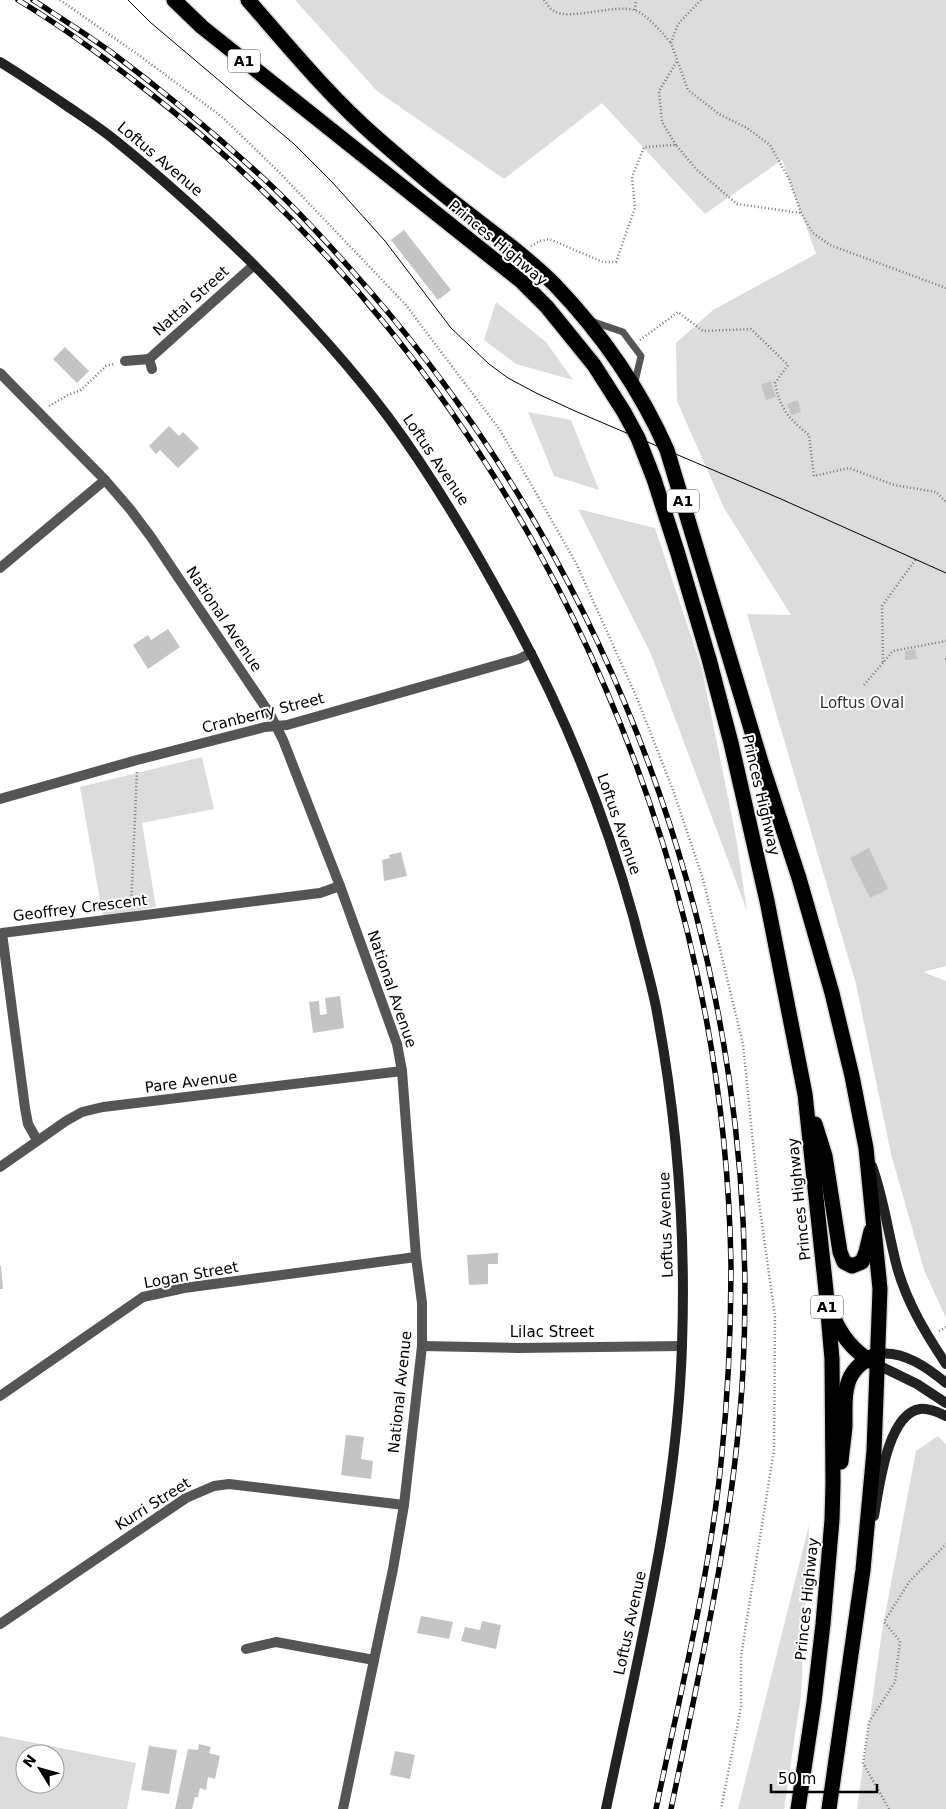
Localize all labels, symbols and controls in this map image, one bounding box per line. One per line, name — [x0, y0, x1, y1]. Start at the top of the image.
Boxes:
road number: A1 — [228, 49, 260, 72]
street label: Loftus Avenue — [114, 118, 206, 200]
street label: Princes Highway — [445, 196, 551, 290]
street label: Nattai Street — [149, 262, 233, 340]
street label: Loftus Avenue — [399, 411, 473, 509]
road number: A1 — [667, 490, 699, 512]
street label: National Avenue — [182, 563, 266, 675]
street label: Cranberry Street — [200, 689, 326, 737]
park label: Loftus Oval — [820, 694, 904, 712]
street label: Princes Highway — [738, 733, 784, 857]
street label: Loftus Avenue — [593, 771, 645, 877]
street label: Geoffrey Crescent — [12, 891, 148, 925]
street label: National Avenue — [363, 928, 421, 1050]
street label: Pare Avenue — [144, 1067, 238, 1097]
street label: Princes Highway — [784, 1137, 814, 1261]
street label: Loftus Avenue — [655, 1172, 677, 1278]
street label: Logan Street — [142, 1258, 240, 1292]
road number: A1 — [811, 1295, 843, 1318]
street label: Lilac Street — [510, 1323, 594, 1341]
street label: National Avenue — [385, 1330, 415, 1454]
street label: Kurri Street — [112, 1474, 194, 1534]
street label: Princes Highway — [792, 1537, 822, 1661]
street label: Loftus Avenue — [610, 1569, 650, 1677]
north arrow — [15, 1744, 65, 1794]
text: N — [20, 1752, 40, 1771]
scale bar — [771, 1762, 877, 1794]
text: 50 m — [778, 1770, 816, 1788]

